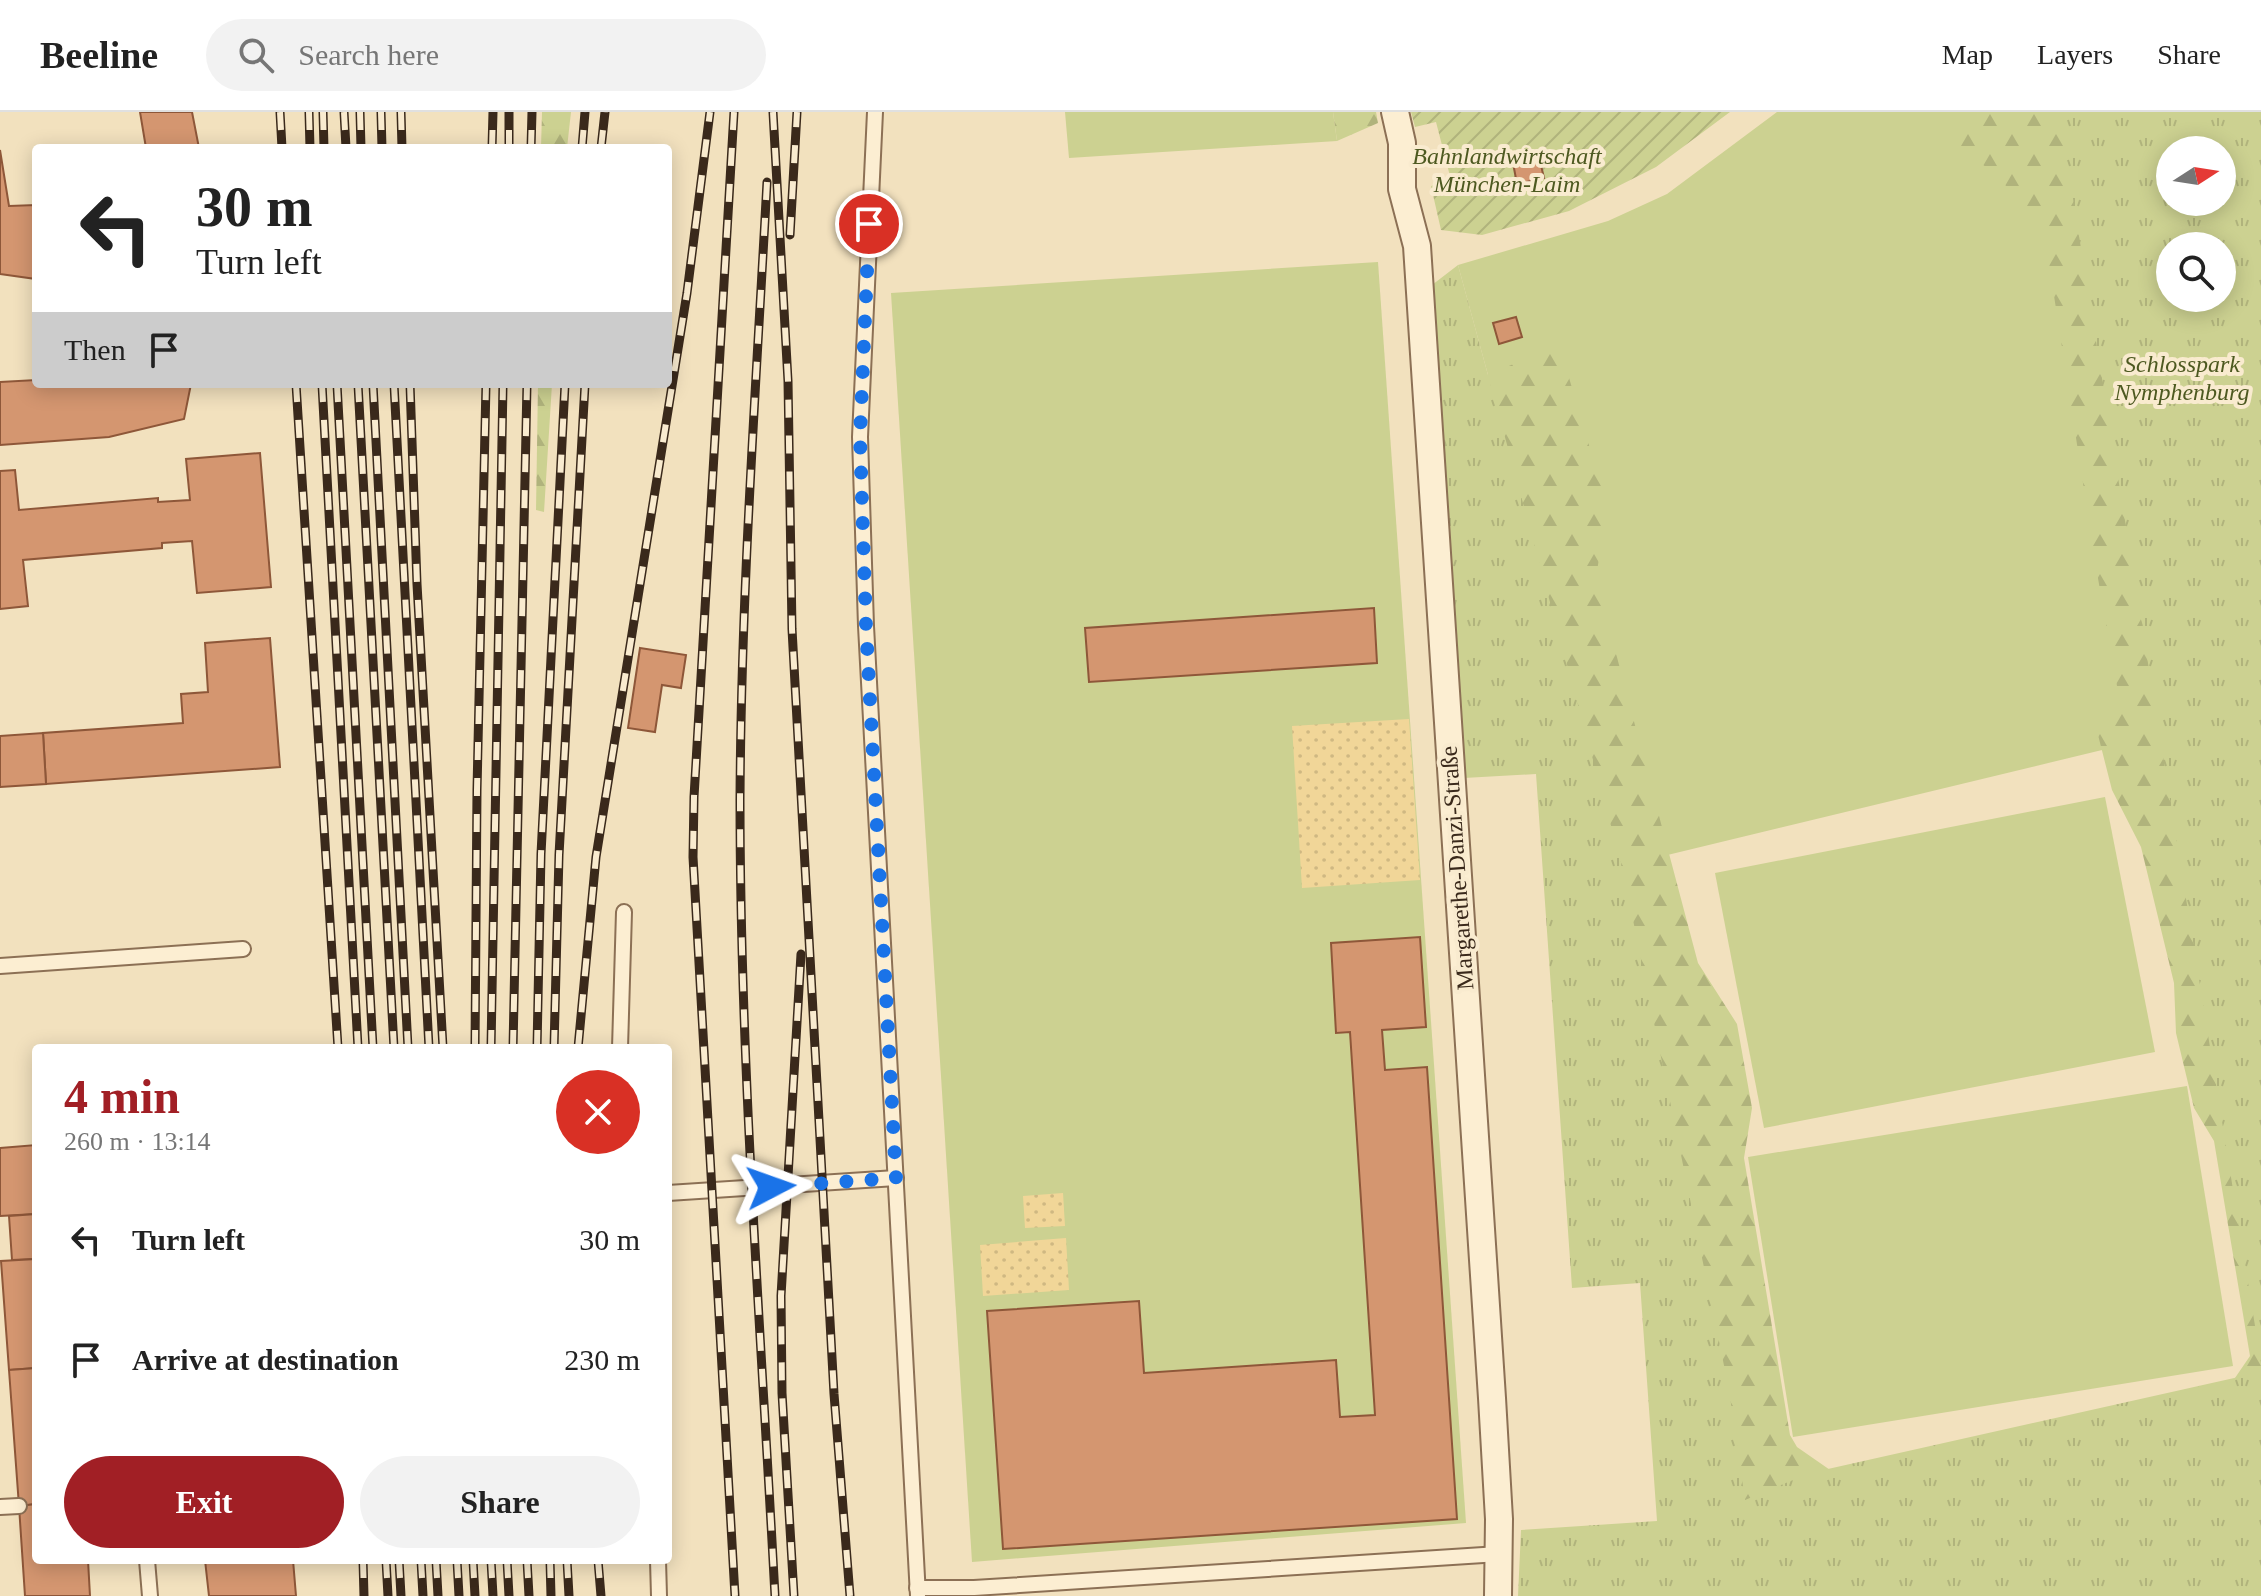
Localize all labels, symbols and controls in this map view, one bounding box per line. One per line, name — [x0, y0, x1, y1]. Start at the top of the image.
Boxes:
search box — [206, 19, 766, 91]
icon: search — [234, 33, 278, 77]
text: Beeline — [40, 34, 158, 76]
text: Search here — [298, 38, 439, 71]
text: Map — [1942, 39, 1993, 70]
text: Layers — [2037, 39, 2113, 70]
text: Share — [2157, 39, 2221, 70]
north arrow — [2156, 136, 2236, 216]
map controls — [2156, 136, 2236, 312]
park label: Bahnlandwirtschaft München-Laim — [1412, 143, 1603, 197]
icon: left — [64, 176, 168, 280]
text: 30 m — [196, 176, 313, 238]
pin — [835, 190, 903, 258]
icon: arrive — [847, 202, 891, 246]
button: search — [2156, 232, 2236, 312]
text: Turn left — [196, 242, 322, 282]
icon: arrive — [142, 328, 186, 372]
text: Then — [64, 333, 126, 366]
park label: Schlosspark Nymphenburg — [2113, 351, 2250, 405]
street label: Margarethe-Danzi-Straße — [1435, 745, 1479, 991]
text: 4 min — [64, 1070, 180, 1123]
button: close — [556, 1070, 640, 1154]
text: 260 m · 13:14 — [64, 1127, 211, 1156]
position arrow — [729, 1145, 813, 1229]
icon: left — [64, 1218, 108, 1262]
text: Turn left — [132, 1223, 245, 1256]
text: 30 m — [579, 1223, 640, 1256]
icon: arrive — [64, 1338, 108, 1382]
text: Arrive at destination — [132, 1343, 399, 1376]
text: 230 m — [564, 1343, 640, 1376]
button: Exit — [64, 1456, 344, 1548]
button: Share — [360, 1456, 640, 1548]

